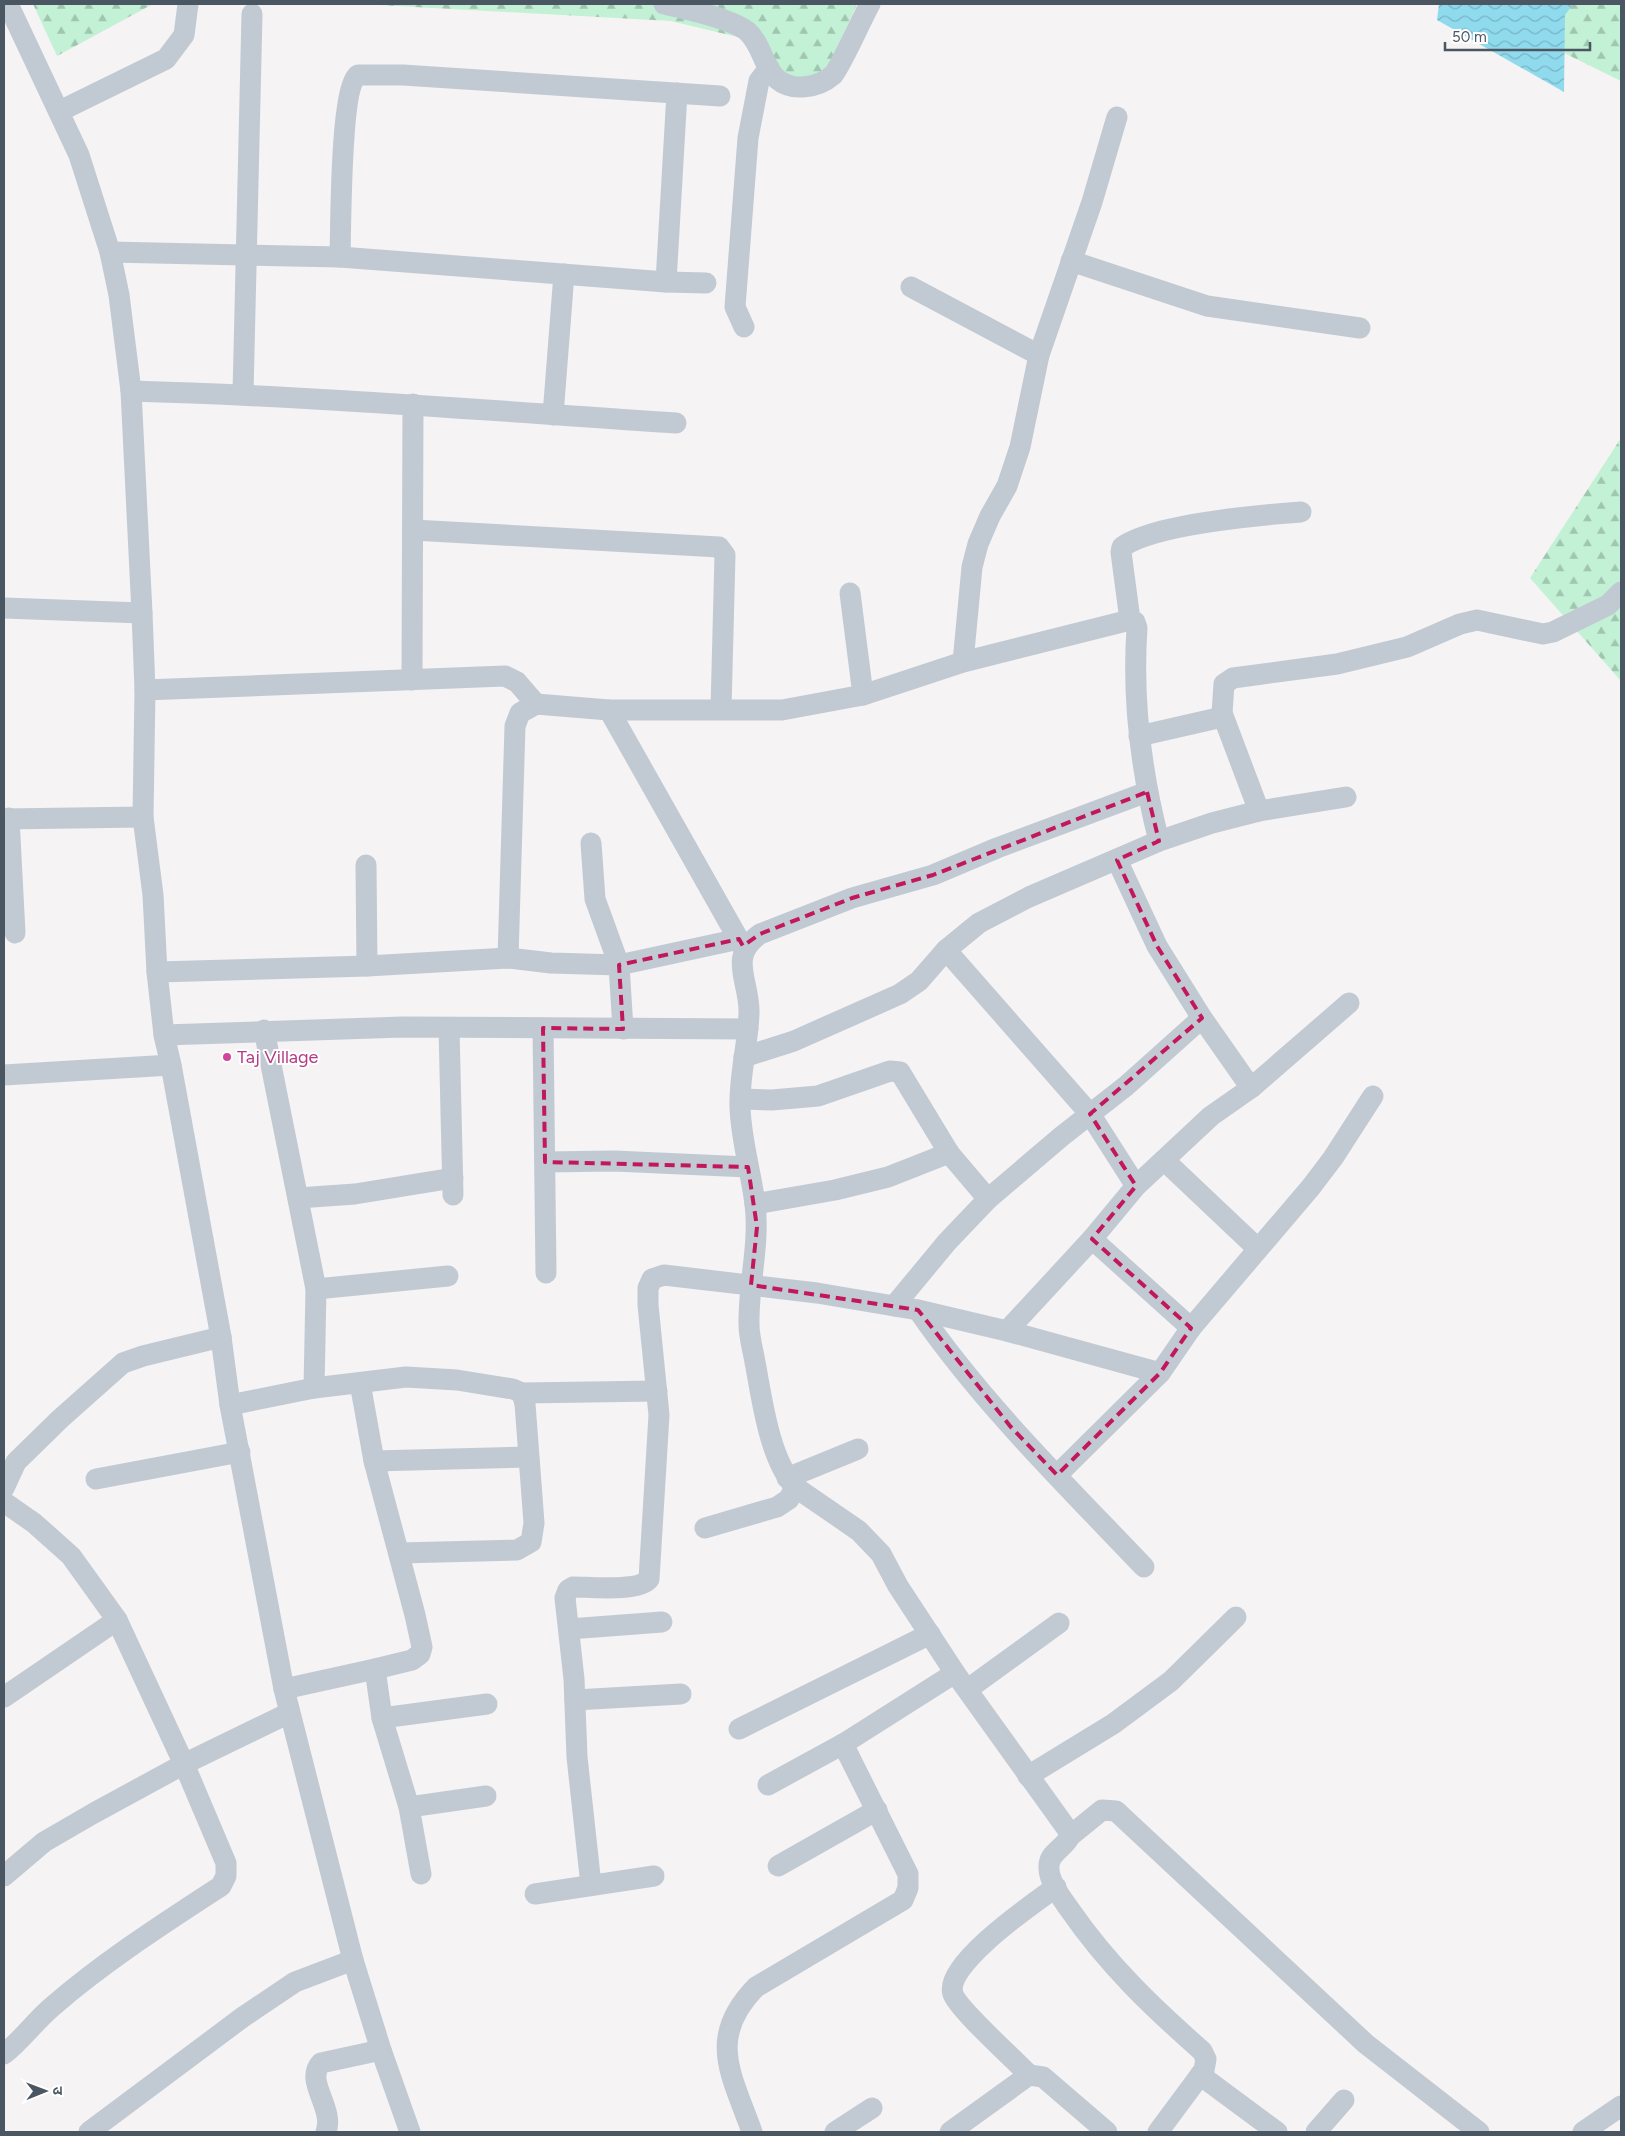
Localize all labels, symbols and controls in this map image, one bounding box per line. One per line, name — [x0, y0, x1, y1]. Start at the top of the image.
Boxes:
scale bar — [1445, 20, 1590, 52]
text: 50 m — [1452, 28, 1487, 46]
place label: Taj Village — [237, 1046, 319, 1068]
marker: Taj Village — [221, 1051, 233, 1063]
north arrow — [20, 2066, 70, 2116]
text: उ — [49, 2087, 66, 2096]

